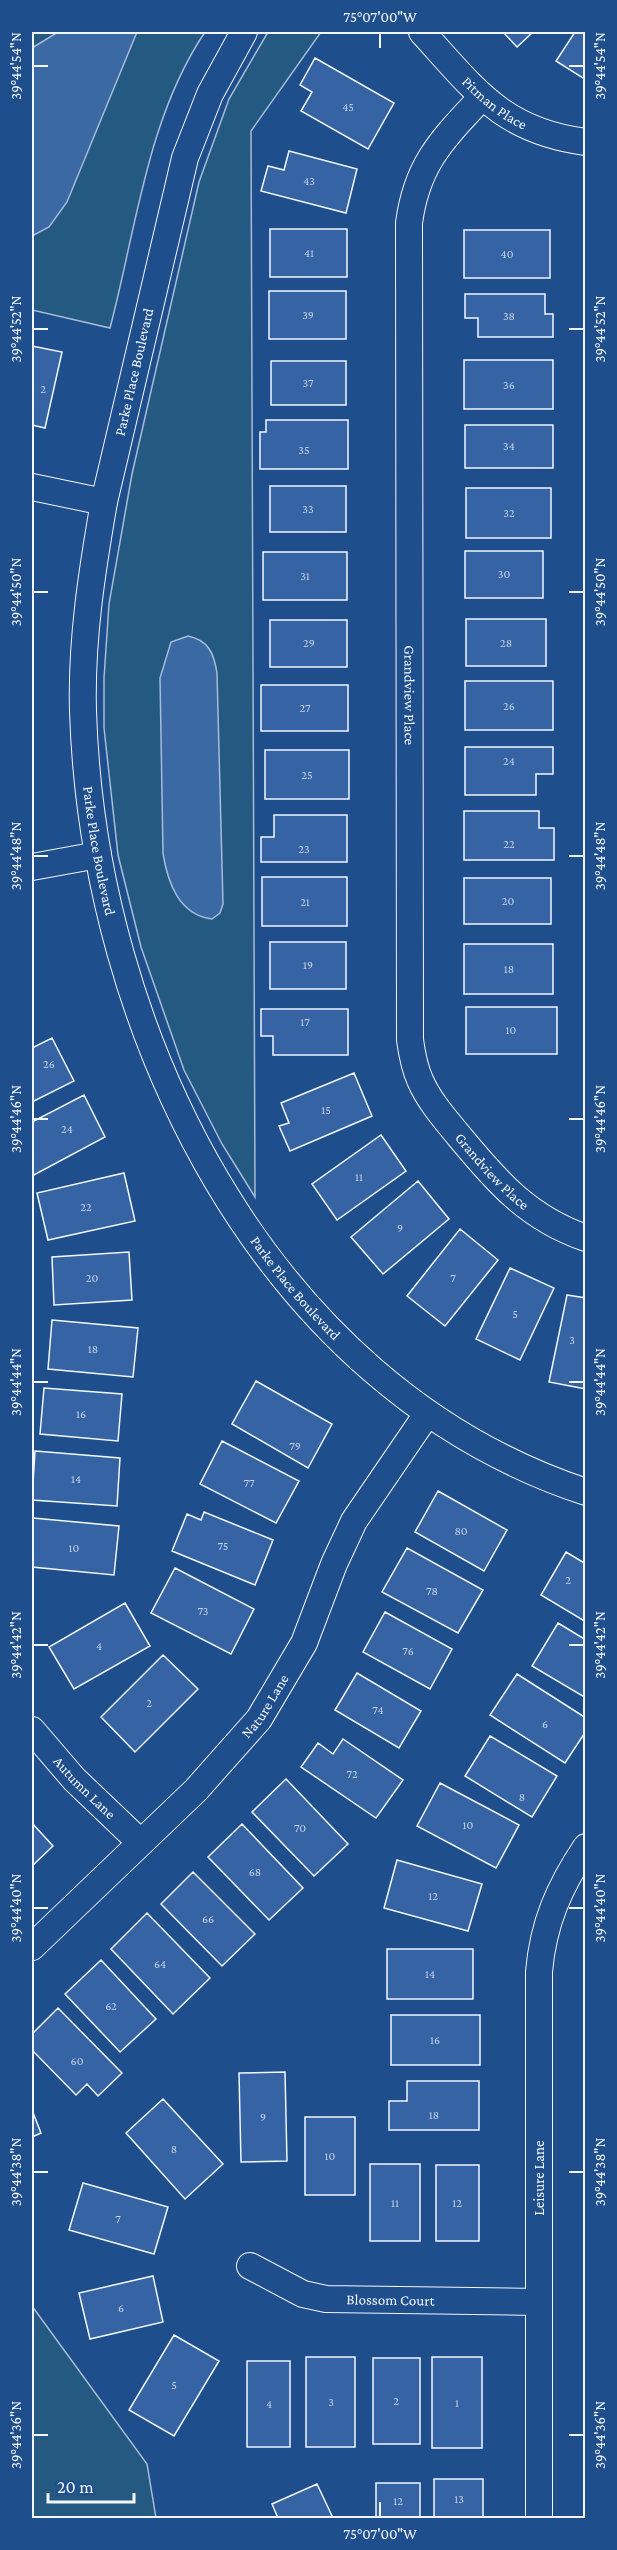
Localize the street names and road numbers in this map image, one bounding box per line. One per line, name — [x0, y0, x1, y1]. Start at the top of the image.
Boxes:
street label: Pitman Place — [459, 73, 530, 133]
street label: Parke Place Boulevard — [112, 306, 157, 437]
street label: Grandview Place — [402, 645, 418, 746]
street label: Parke Place Boulevard — [80, 785, 118, 917]
street label: Grandview Place — [452, 1130, 532, 1213]
street label: Parke Place Boulevard — [247, 1233, 344, 1343]
street label: Nature Lane — [238, 1671, 292, 1741]
street label: Autumn Lane — [50, 1753, 119, 1822]
street label: Leisure Lane — [531, 2140, 547, 2216]
street label: Blossom Court — [346, 2291, 436, 2309]

